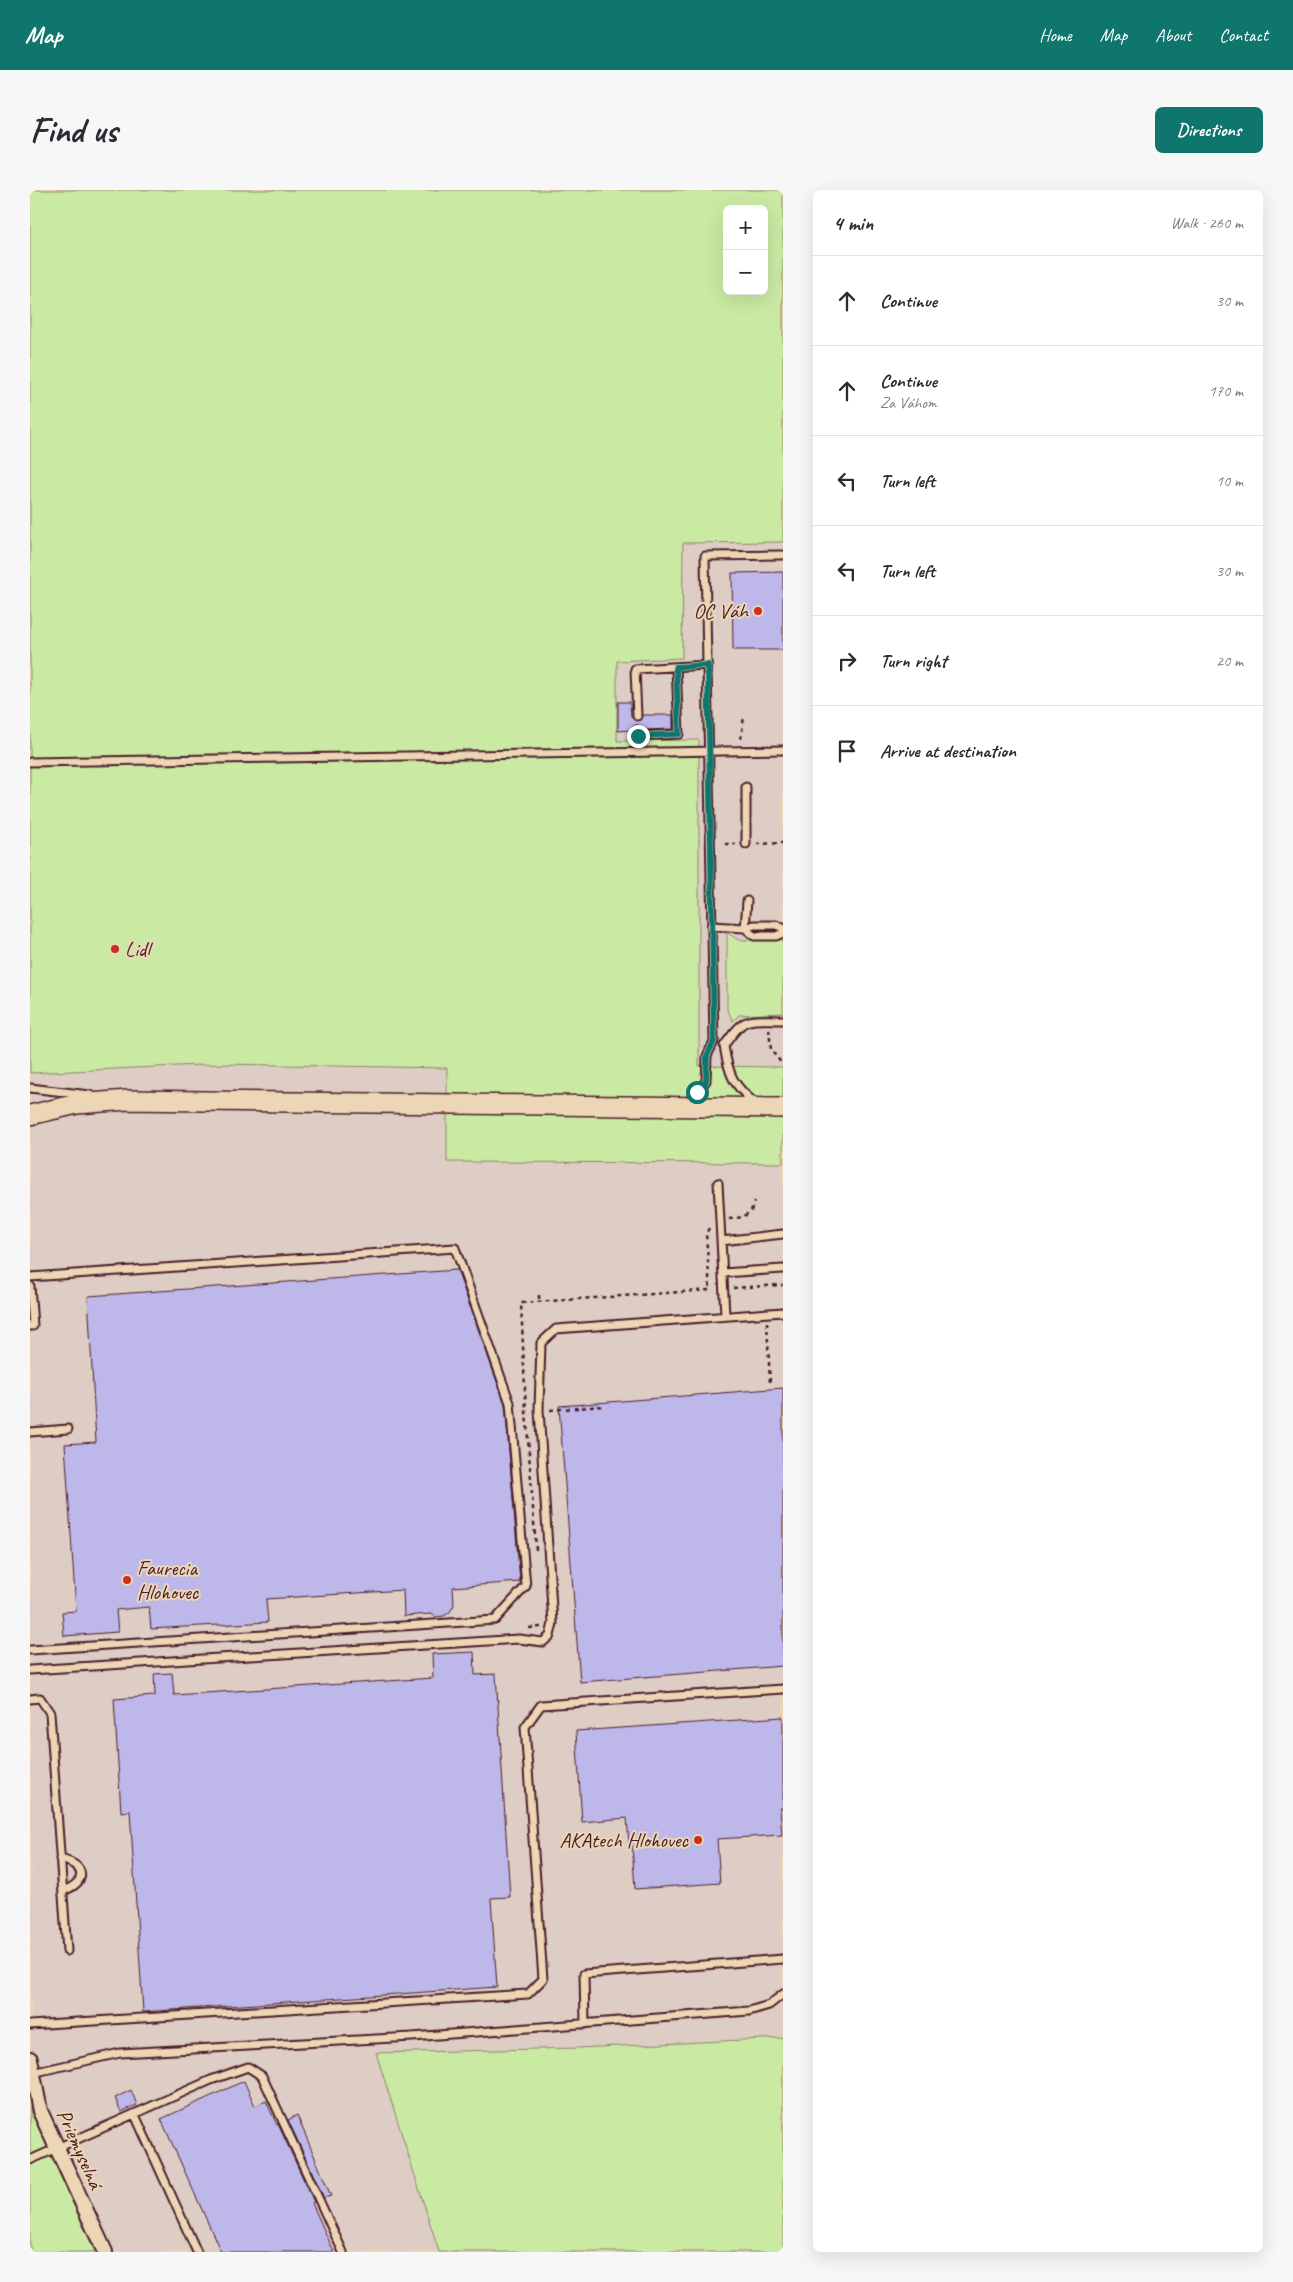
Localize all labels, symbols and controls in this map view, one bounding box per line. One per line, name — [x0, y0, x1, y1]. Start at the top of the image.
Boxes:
text: Map — [25, 20, 62, 50]
text: Home — [1039, 24, 1072, 46]
text: Map — [1100, 24, 1127, 46]
text: About — [1155, 24, 1191, 46]
text: Contact — [1219, 24, 1268, 46]
button: Directions — [1155, 107, 1263, 153]
text: Find us — [30, 108, 117, 153]
map controls — [723, 205, 768, 295]
button: + — [723, 205, 768, 250]
text: 4 min — [833, 210, 873, 236]
text: Walk · 260 m — [1171, 213, 1243, 233]
button: − — [723, 250, 768, 295]
icon: ahead — [833, 287, 861, 315]
text: Continue — [880, 289, 937, 313]
text: 30 m — [1216, 291, 1243, 311]
text: Continue — [880, 369, 937, 393]
icon: ahead — [833, 377, 861, 405]
text: 170 m — [1209, 381, 1243, 401]
text: Za Váhom — [880, 393, 937, 413]
icon: left — [833, 467, 861, 495]
text: Turn left — [880, 469, 935, 493]
text: 10 m — [1216, 471, 1243, 491]
icon: left — [833, 557, 861, 585]
text: Turn left — [880, 559, 935, 583]
text: 30 m — [1216, 561, 1243, 581]
place label: OC Váh — [693, 598, 749, 624]
marker: OC Váh — [752, 605, 764, 617]
icon: right — [833, 647, 861, 675]
text: Turn right — [880, 649, 947, 673]
text: 20 m — [1216, 651, 1243, 671]
route end — [627, 725, 650, 748]
icon: arrive — [833, 737, 861, 765]
text: Arrive at destination — [880, 739, 1016, 763]
place label: Lidl — [125, 936, 153, 962]
marker: Lidl — [109, 943, 121, 955]
route start — [686, 1081, 709, 1104]
place label: Faurecia Hlohovec — [137, 1555, 200, 1605]
marker: Faurecia Hlohovec — [121, 1574, 133, 1586]
place label: AKAtech Hlohovec — [560, 1827, 690, 1853]
marker: AKAtech Hlohovec — [692, 1834, 704, 1846]
street label: Priemyselná — [51, 2105, 110, 2194]

